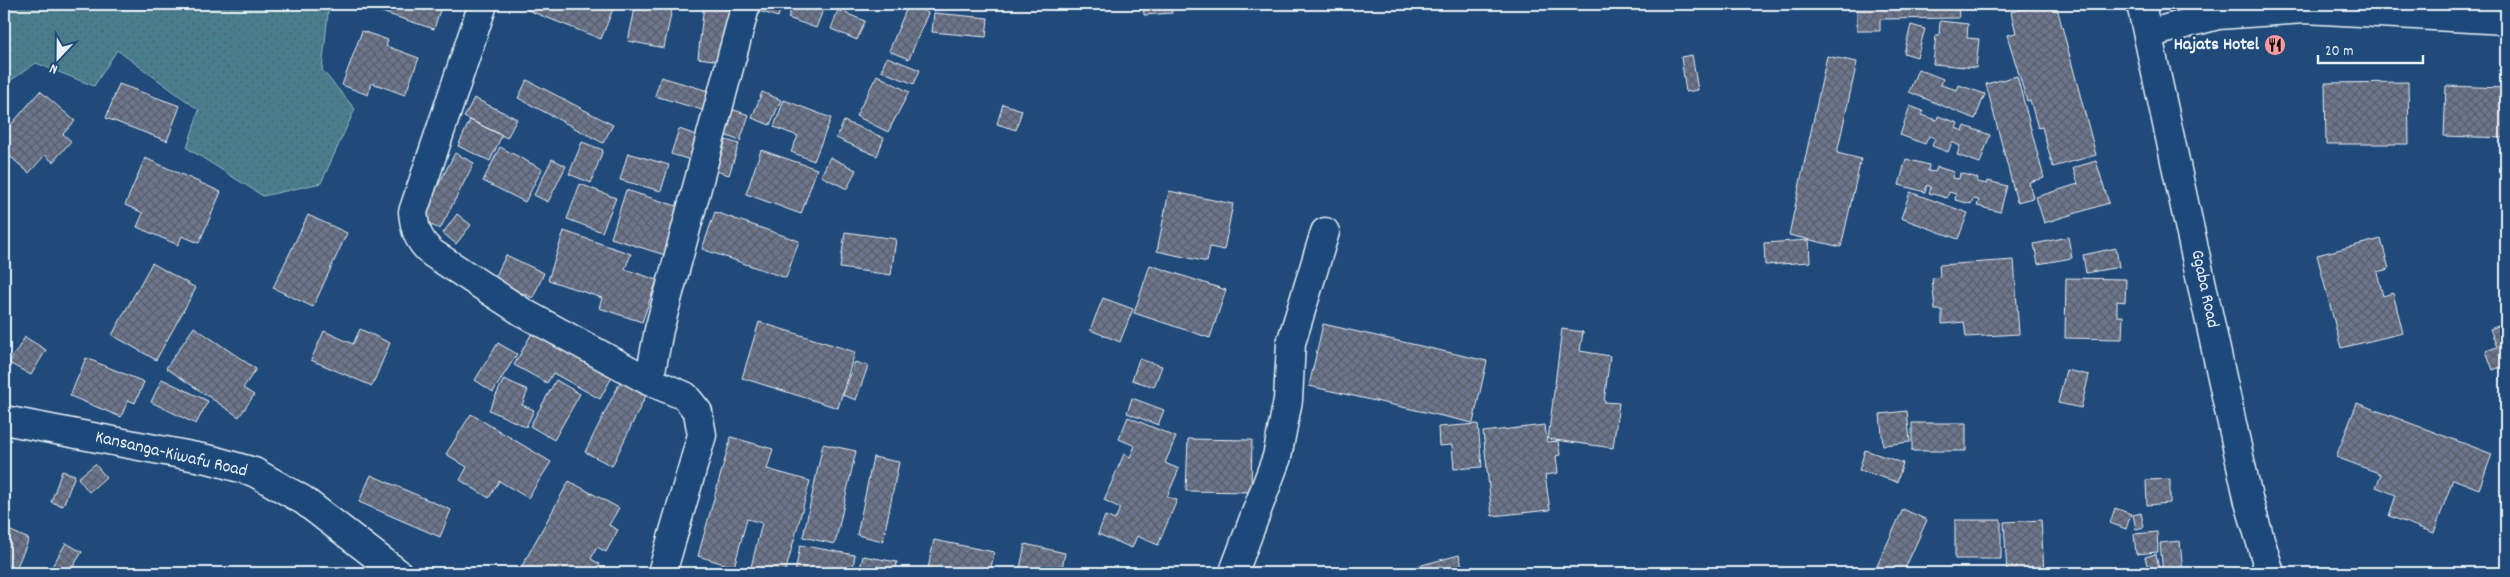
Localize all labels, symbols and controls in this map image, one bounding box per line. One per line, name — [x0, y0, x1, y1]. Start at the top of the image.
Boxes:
north arrow — [32, 32, 82, 82]
scale bar — [2318, 32, 2422, 64]
place label: Hajats Hotel — [2174, 33, 2260, 58]
restaurant icon: Hajats Hotel — [2263, 33, 2287, 57]
text: 20 m — [2325, 41, 2353, 63]
text: N — [47, 58, 61, 79]
street label: Ggaba Road — [2184, 248, 2224, 330]
street label: Kansanga-Kiwafu Road — [92, 425, 250, 485]

